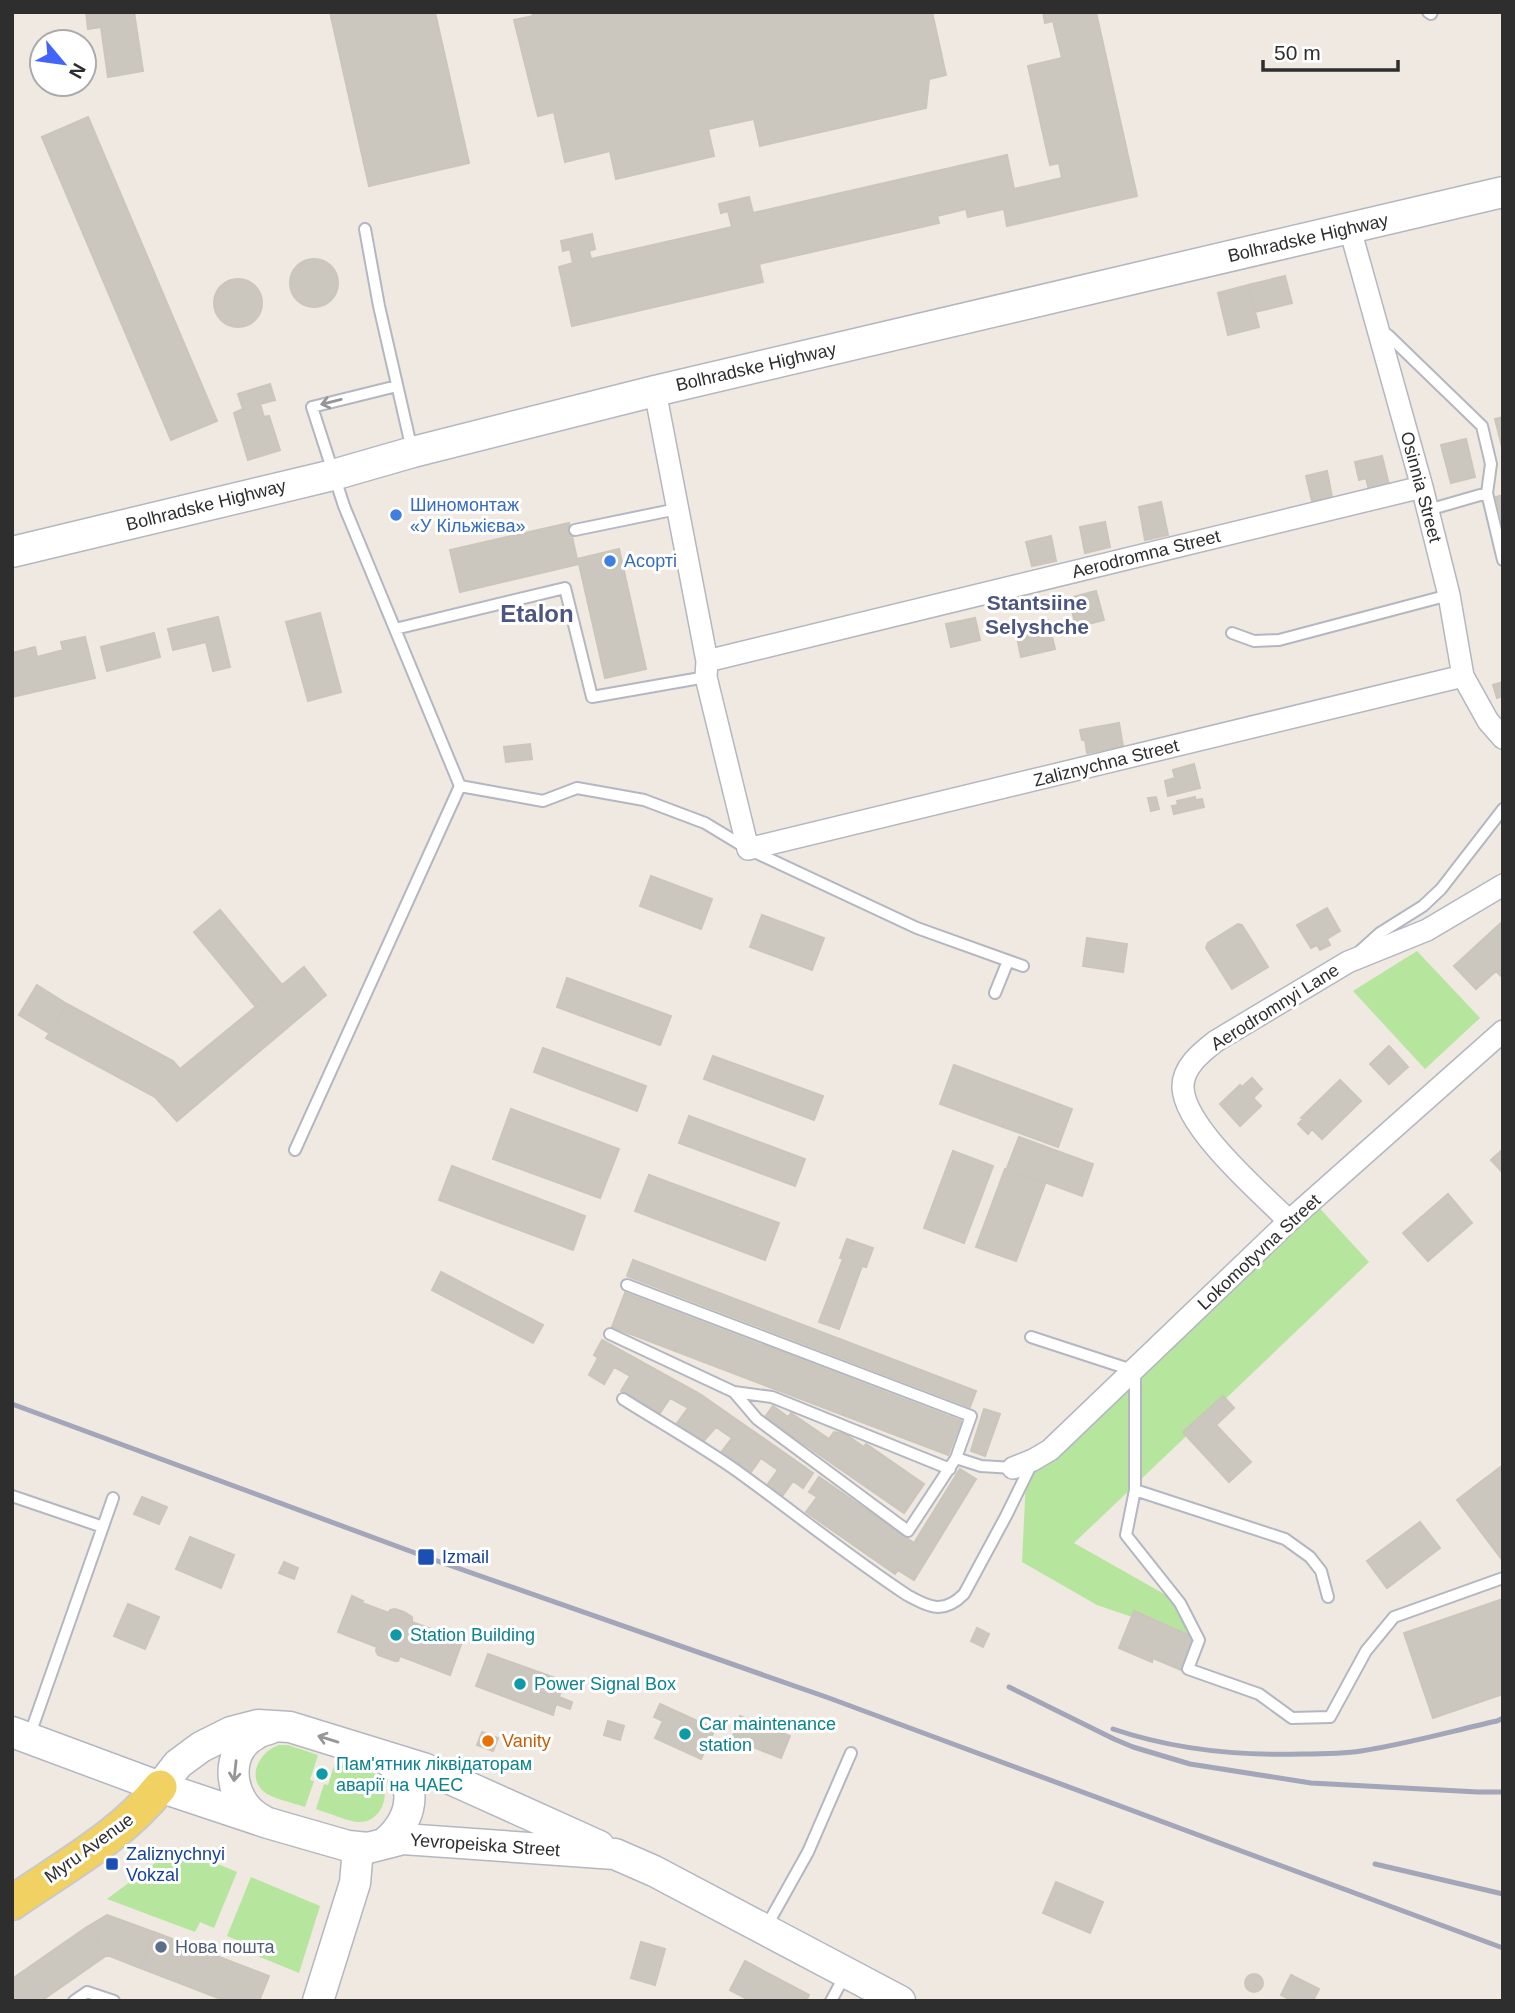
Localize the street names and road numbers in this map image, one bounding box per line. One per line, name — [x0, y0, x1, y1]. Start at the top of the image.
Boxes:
street label: Bolhradske Highway — [1226, 210, 1390, 266]
street label: Bolhradske Highway — [674, 339, 838, 395]
street label: Osinnia Street — [1397, 429, 1445, 545]
street label: Bolhradske Highway — [124, 475, 288, 535]
street label: Aerodromna Street — [1070, 526, 1222, 582]
street label: Zaliznychna Street — [1031, 735, 1181, 791]
street label: Aerodromnyi Lane — [1207, 960, 1343, 1054]
street label: Lokomotyvna Street — [1194, 1190, 1324, 1314]
street label: Myru Avenue — [41, 1809, 137, 1887]
street label: Yevropeiska Street — [409, 1830, 561, 1860]

